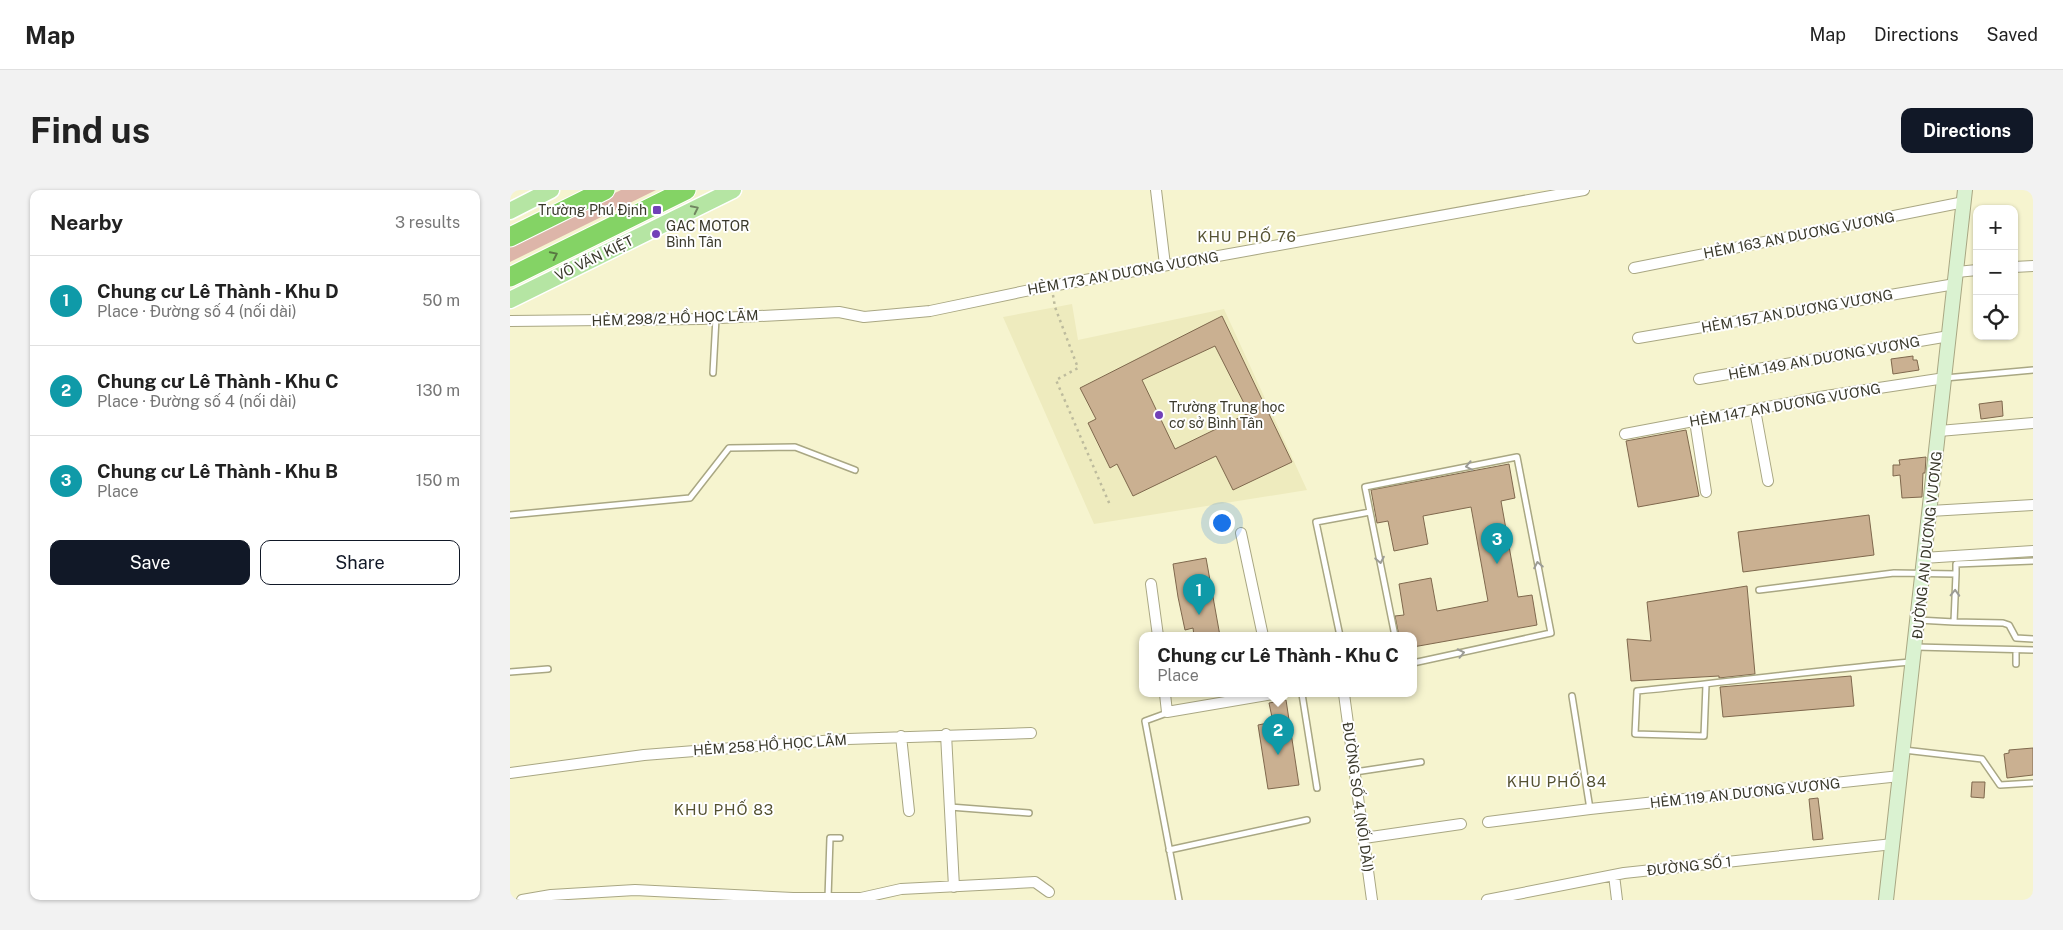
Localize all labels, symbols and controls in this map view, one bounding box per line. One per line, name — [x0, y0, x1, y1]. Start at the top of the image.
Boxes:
text: Map — [25, 21, 75, 49]
text: Map — [1809, 24, 1846, 45]
text: Directions — [1874, 24, 1959, 45]
text: Saved — [1987, 24, 2038, 45]
button: Directions — [1901, 108, 2033, 153]
text: Find us — [30, 110, 150, 151]
place label: Trường Phú Định — [538, 202, 647, 218]
marker: Trường Phú Định — [651, 204, 663, 216]
one-way arrow — [690, 204, 699, 215]
map controls — [1973, 205, 2018, 340]
button: + — [1973, 205, 2018, 250]
street label: HẺM 163 AN DƯƠNG VƯƠNG — [1702, 207, 1896, 261]
text: Nearby — [50, 210, 123, 235]
text: 3 results — [395, 213, 460, 232]
place label: GAC MOTOR Bình Tân — [666, 218, 750, 250]
district label: KHU PHỐ 76 — [1197, 226, 1297, 245]
marker: GAC MOTOR Bình Tân — [650, 228, 662, 240]
street label: VÕ VĂN KIỆT — [551, 230, 636, 284]
street label: HẺM 173 AN DƯƠNG VƯƠNG — [1026, 246, 1220, 298]
button: − — [1973, 250, 2018, 295]
one-way arrow — [549, 251, 558, 261]
text: Chung cư Lê Thành - Khu D — [97, 280, 339, 302]
street label: HẺM 157 AN DƯƠNG VƯƠNG — [1700, 284, 1894, 336]
text: 1 — [63, 291, 69, 310]
text: 50 m — [422, 291, 460, 310]
button: locate — [1973, 295, 2018, 340]
text: Place · Đường số 4 (nối dài) — [97, 302, 297, 321]
street label: HẺM 298/2 HỒ HỌC LÃM — [591, 304, 759, 329]
street label: HẺM 149 AN DƯƠNG VƯƠNG — [1727, 331, 1921, 383]
text: Chung cư Lê Thành - Khu C — [97, 370, 339, 392]
street label: HẺM 147 AN DƯƠNG VƯƠNG — [1688, 378, 1882, 430]
text: 2 — [61, 381, 71, 400]
text: 130 m — [416, 381, 460, 400]
text: Place · Đường số 4 (nối dài) — [97, 392, 297, 411]
place label: Trường Trung học cơ sở Bình Tân — [1169, 399, 1285, 431]
marker: Trường Trung học cơ sở Bình Tân — [1153, 409, 1165, 421]
street label: ĐƯỜNG AN DƯƠNG VƯƠNG — [1907, 450, 1945, 640]
text: Chung cư Lê Thành - Khu B — [97, 460, 338, 482]
one-way arrow — [1465, 461, 1474, 471]
text: 3 — [61, 471, 71, 490]
text: 150 m — [416, 471, 460, 490]
text: Place — [97, 482, 139, 501]
your location — [1209, 510, 1235, 536]
pin: 3 — [1481, 523, 1513, 564]
button: Save — [50, 540, 250, 585]
button: Share — [260, 540, 460, 585]
one-way arrow — [1374, 556, 1384, 565]
one-way arrow — [1533, 560, 1544, 569]
pin: 1 — [1183, 574, 1215, 615]
one-way arrow — [1950, 588, 1961, 596]
popup — [1139, 632, 1417, 697]
text: Chung cư Lê Thành - Khu C — [1157, 644, 1399, 666]
one-way arrow — [1456, 648, 1465, 659]
text: Place — [1157, 666, 1199, 685]
pin: 2 — [1262, 714, 1294, 755]
street label: ĐƯỜNG SỐ 4 (NỐI DÀI) — [1340, 720, 1379, 873]
street label: HẺM 258 HỒ HỌC LÃM — [692, 729, 847, 758]
district label: KHU PHỐ 84 — [1507, 771, 1607, 790]
street label: HẺM 119 AN DƯƠNG VƯƠNG — [1649, 773, 1841, 811]
district label: KHU PHỐ 83 — [674, 799, 774, 818]
street label: ĐƯỜNG SỐ 1 — [1646, 851, 1732, 878]

